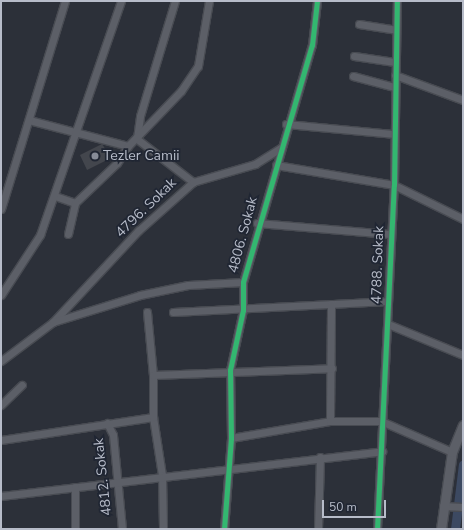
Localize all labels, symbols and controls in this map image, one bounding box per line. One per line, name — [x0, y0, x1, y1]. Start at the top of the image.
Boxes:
place label: Tezler Camii — [103, 148, 179, 164]
marker: Tezler Camii — [90, 151, 100, 161]
street label: 4796. Sokak — [112, 175, 180, 241]
street label: 4806. Sokak — [225, 195, 261, 275]
street label: 4788. Sokak — [368, 226, 388, 304]
street label: 4812. Sokak — [91, 437, 115, 517]
scale bar — [324, 492, 388, 518]
text: 50 m — [329, 499, 357, 515]

